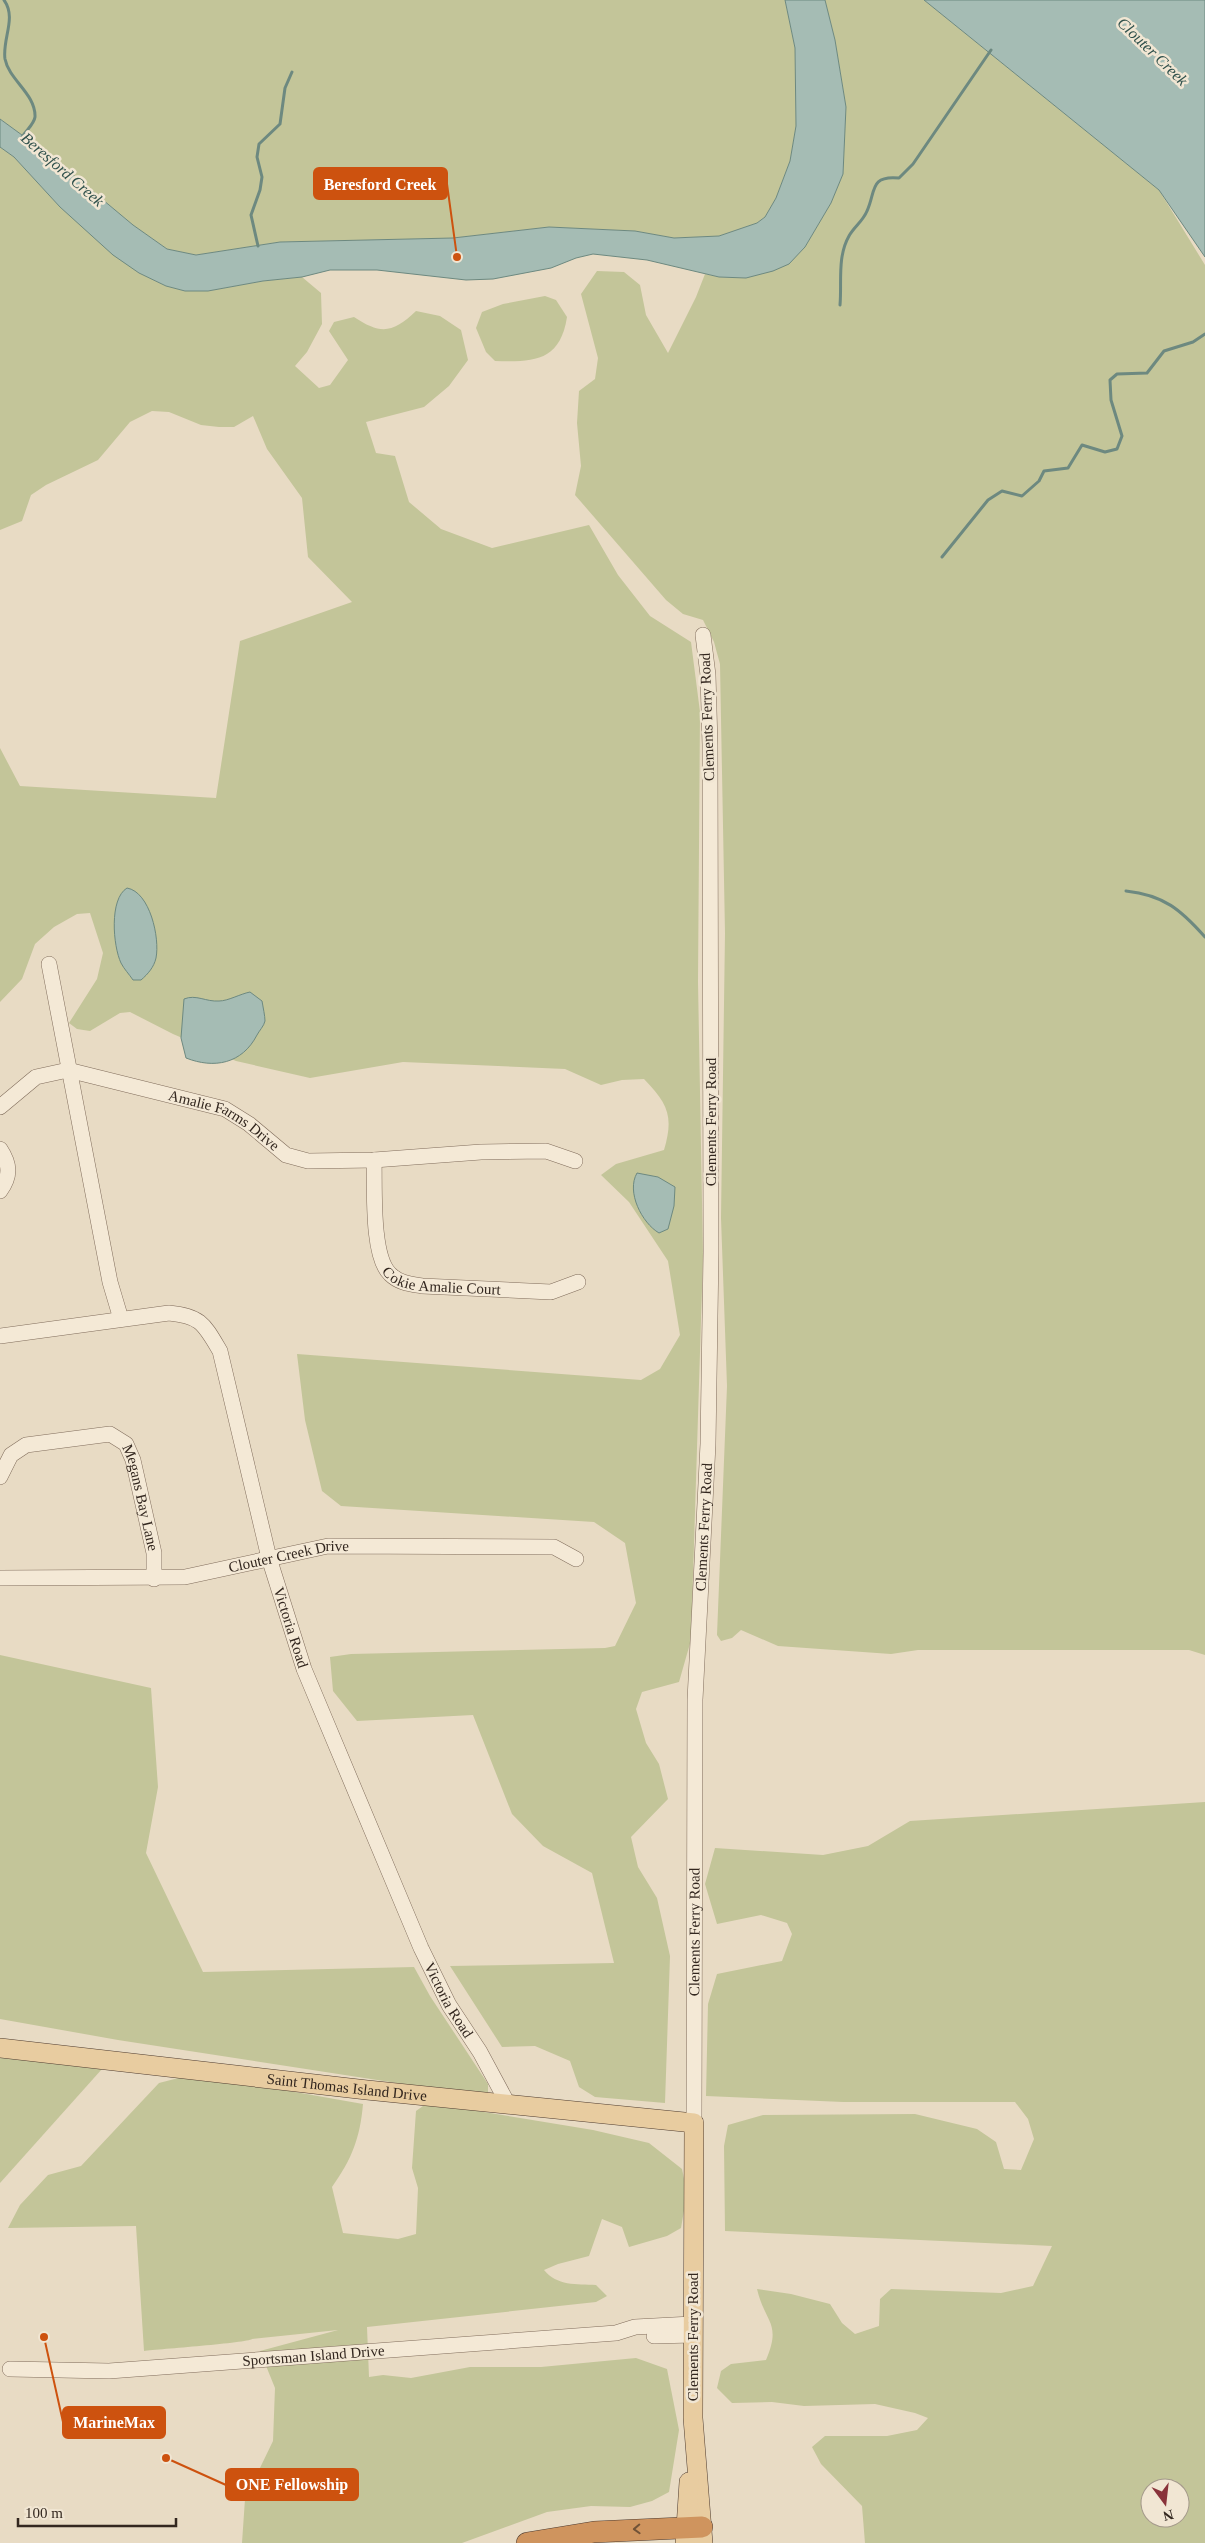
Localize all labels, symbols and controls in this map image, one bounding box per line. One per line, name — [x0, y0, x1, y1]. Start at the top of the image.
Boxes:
water label: Clouter Creek — [1114, 14, 1192, 90]
water label: Beresford Creek — [17, 129, 108, 211]
callout: Beresford Creek — [314, 168, 447, 199]
text: Beresford Creek — [324, 176, 436, 193]
street label: Clements Ferry Road — [697, 652, 717, 781]
street label: Clements Ferry Road — [703, 1057, 719, 1186]
street label: Amalie Farms Drive — [167, 1087, 283, 1154]
street label: Cokie Amalie Court — [379, 1263, 502, 1298]
street label: Megans Bay Lane — [119, 1442, 161, 1553]
street label: Clements Ferry Road — [693, 1462, 715, 1592]
street label: Clouter Creek Drive — [227, 1538, 349, 1575]
street label: Victoria Road — [271, 1585, 311, 1670]
street label: Clements Ferry Road — [686, 1867, 703, 1996]
street label: Victoria Road — [421, 1960, 477, 2041]
street label: Saint Thomas Island Drive — [266, 2071, 428, 2104]
street label: Clements Ferry Road — [685, 2272, 701, 2401]
street label: Sportsman Island Drive — [242, 2342, 385, 2369]
callout: MarineMax — [63, 2407, 165, 2438]
text: MarineMax — [73, 2414, 155, 2431]
callout: ONE Fellowship — [226, 2469, 358, 2500]
text: ONE Fellowship — [236, 2476, 348, 2494]
north arrow — [1140, 2478, 1190, 2528]
scale bar — [18, 2496, 175, 2528]
text: 100 m — [25, 2505, 63, 2521]
text: N — [1161, 2507, 1175, 2524]
one-way arrow — [633, 2524, 640, 2534]

